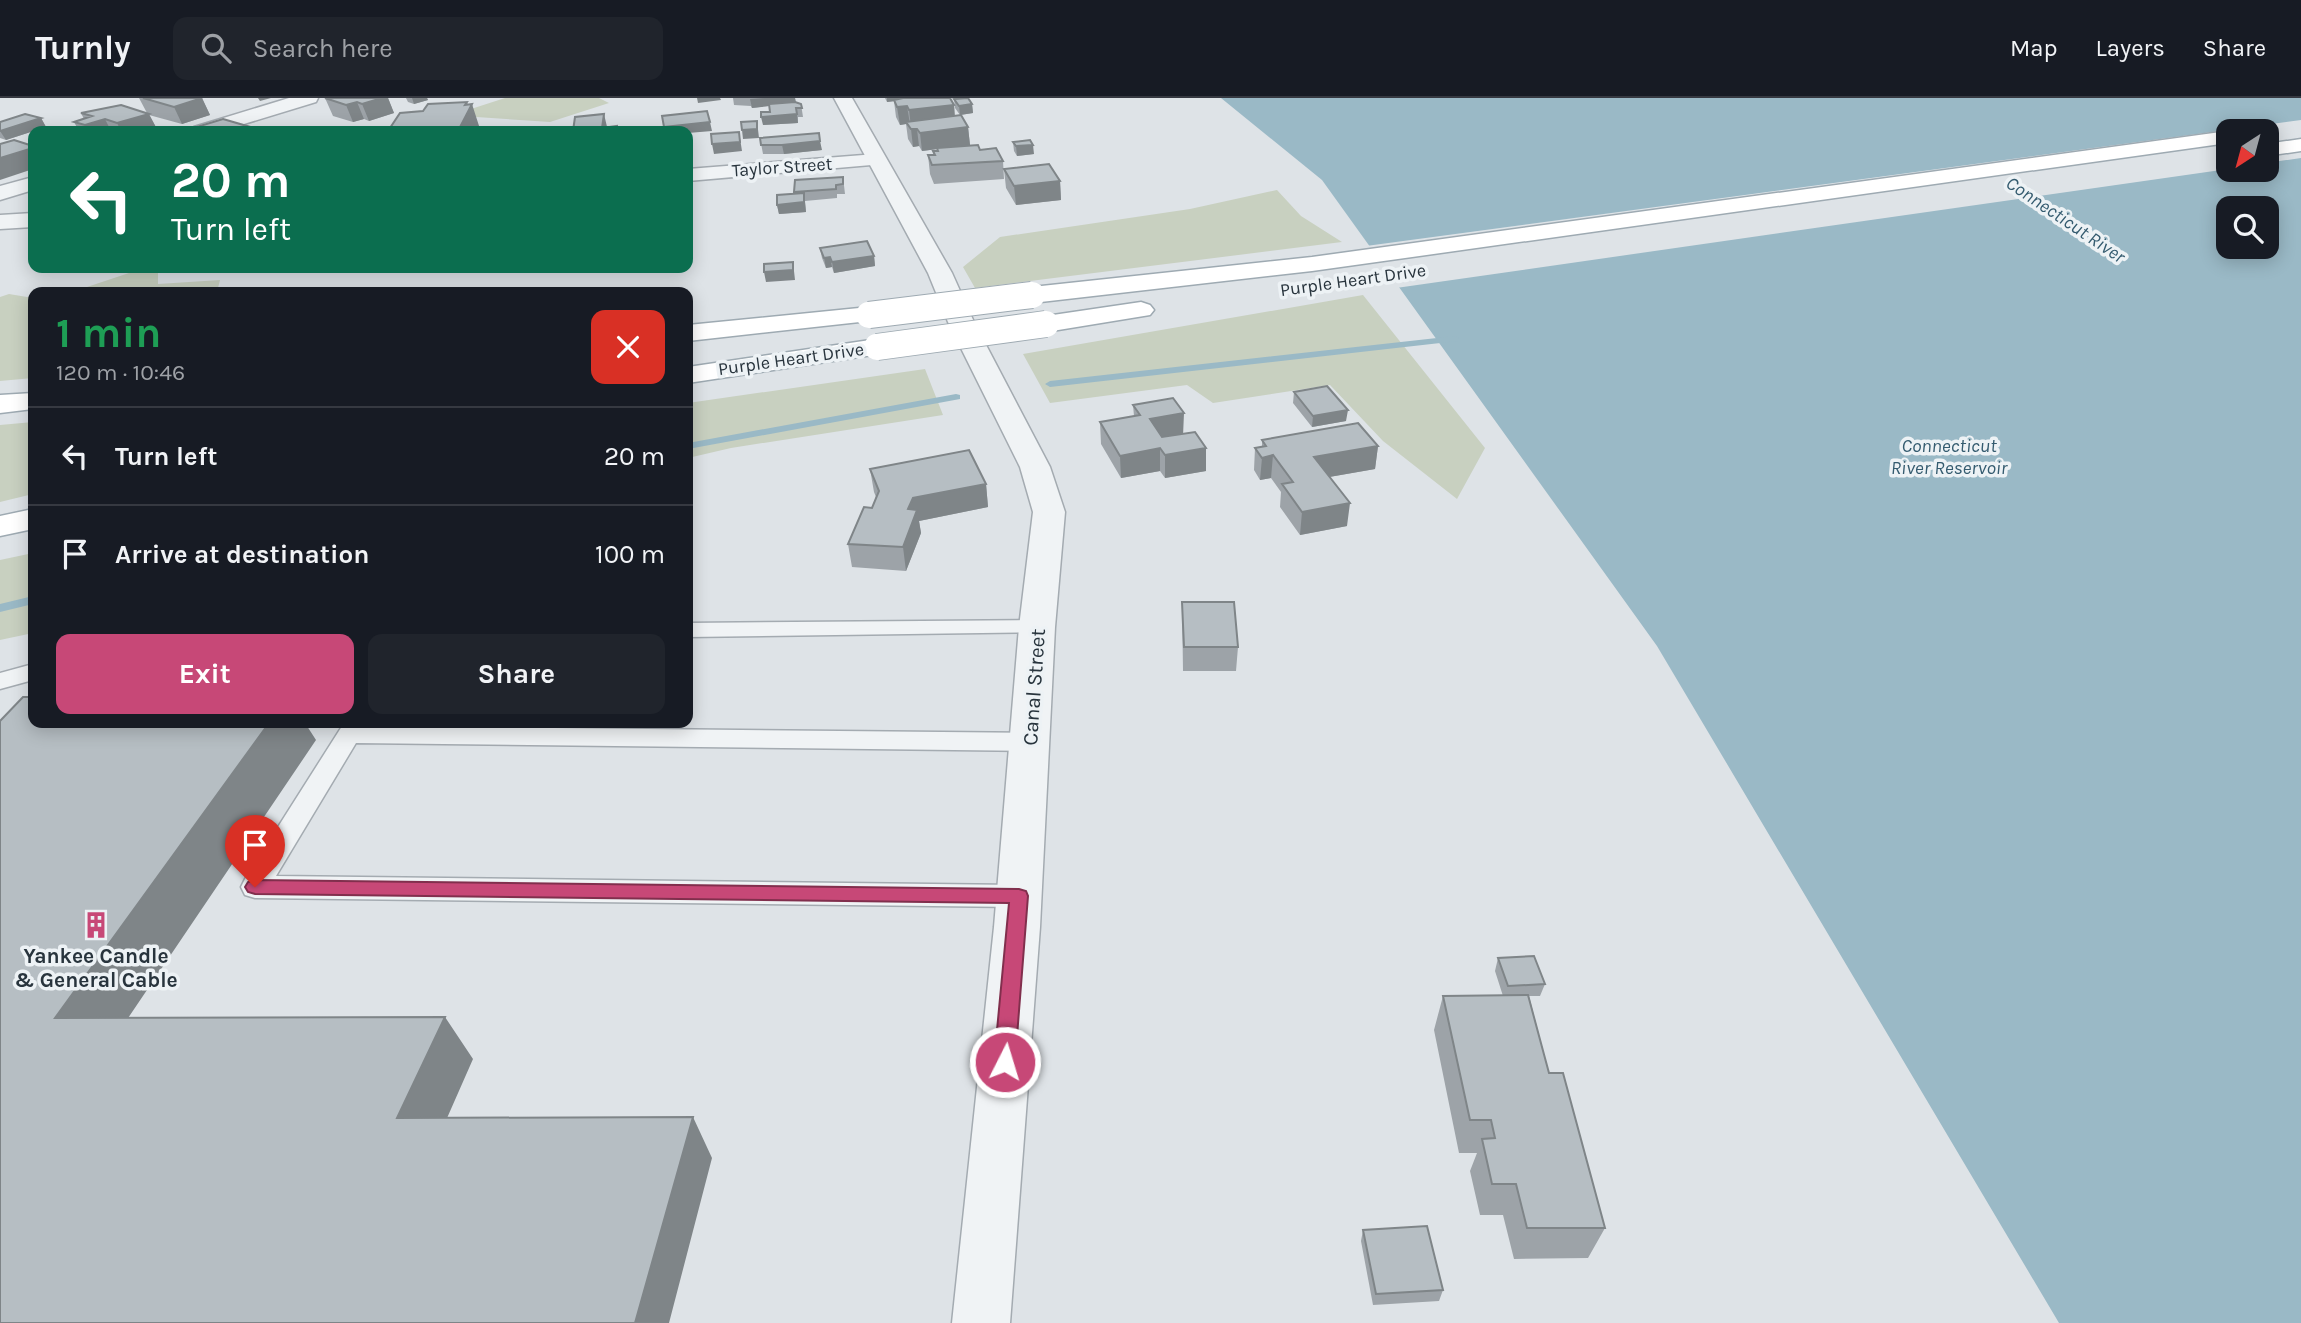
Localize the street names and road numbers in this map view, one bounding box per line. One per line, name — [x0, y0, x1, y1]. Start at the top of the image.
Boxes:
street label: Taylor Street — [731, 152, 833, 181]
street label: Purple Heart Drive — [1279, 259, 1427, 301]
street label: Purple Heart Drive — [717, 338, 865, 380]
street label: Canal Street — [1018, 628, 1050, 746]

